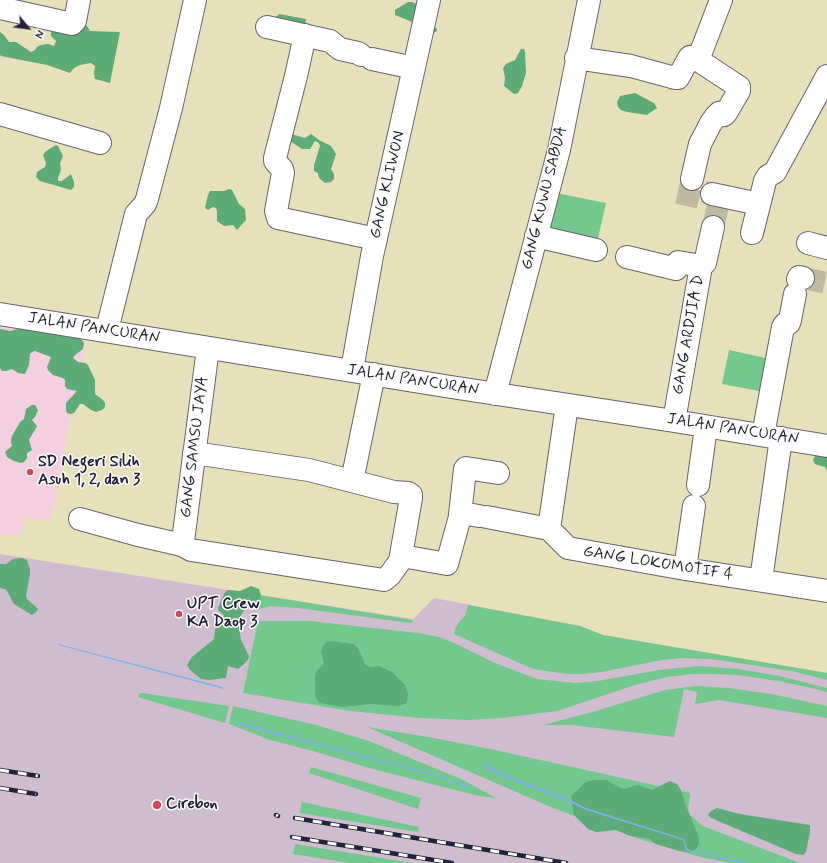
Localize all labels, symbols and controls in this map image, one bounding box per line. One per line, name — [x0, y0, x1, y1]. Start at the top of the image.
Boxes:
north arrow — [8, 8, 48, 48]
text: N — [31, 27, 46, 40]
street label: GANG KUWU SABDA — [518, 124, 572, 272]
street label: GANG KLIWON — [366, 129, 410, 241]
street label: GANG ARDJIA D — [669, 274, 709, 396]
street label: JALAN PANCURAN — [27, 309, 161, 349]
street label: JALAN PANCURAN — [346, 361, 480, 401]
street label: GANG SAMSU JAYA — [177, 375, 213, 519]
street label: JALAN PANCURAN — [666, 410, 800, 450]
place label: SD Negeri Silih Asuh 1, 2, dan 3 — [38, 453, 140, 491]
marker: SD Negeri Silih Asuh 1, 2, dan 3 — [25, 467, 35, 477]
street label: GANG LOKOMOTIF 4 — [582, 543, 734, 585]
place label: UPT Crew KA Daop 3 — [187, 595, 260, 633]
marker: UPT Crew KA Daop 3 — [174, 609, 184, 619]
place label: Cirebon — [166, 795, 218, 815]
marker: Cirebon — [151, 799, 163, 811]

